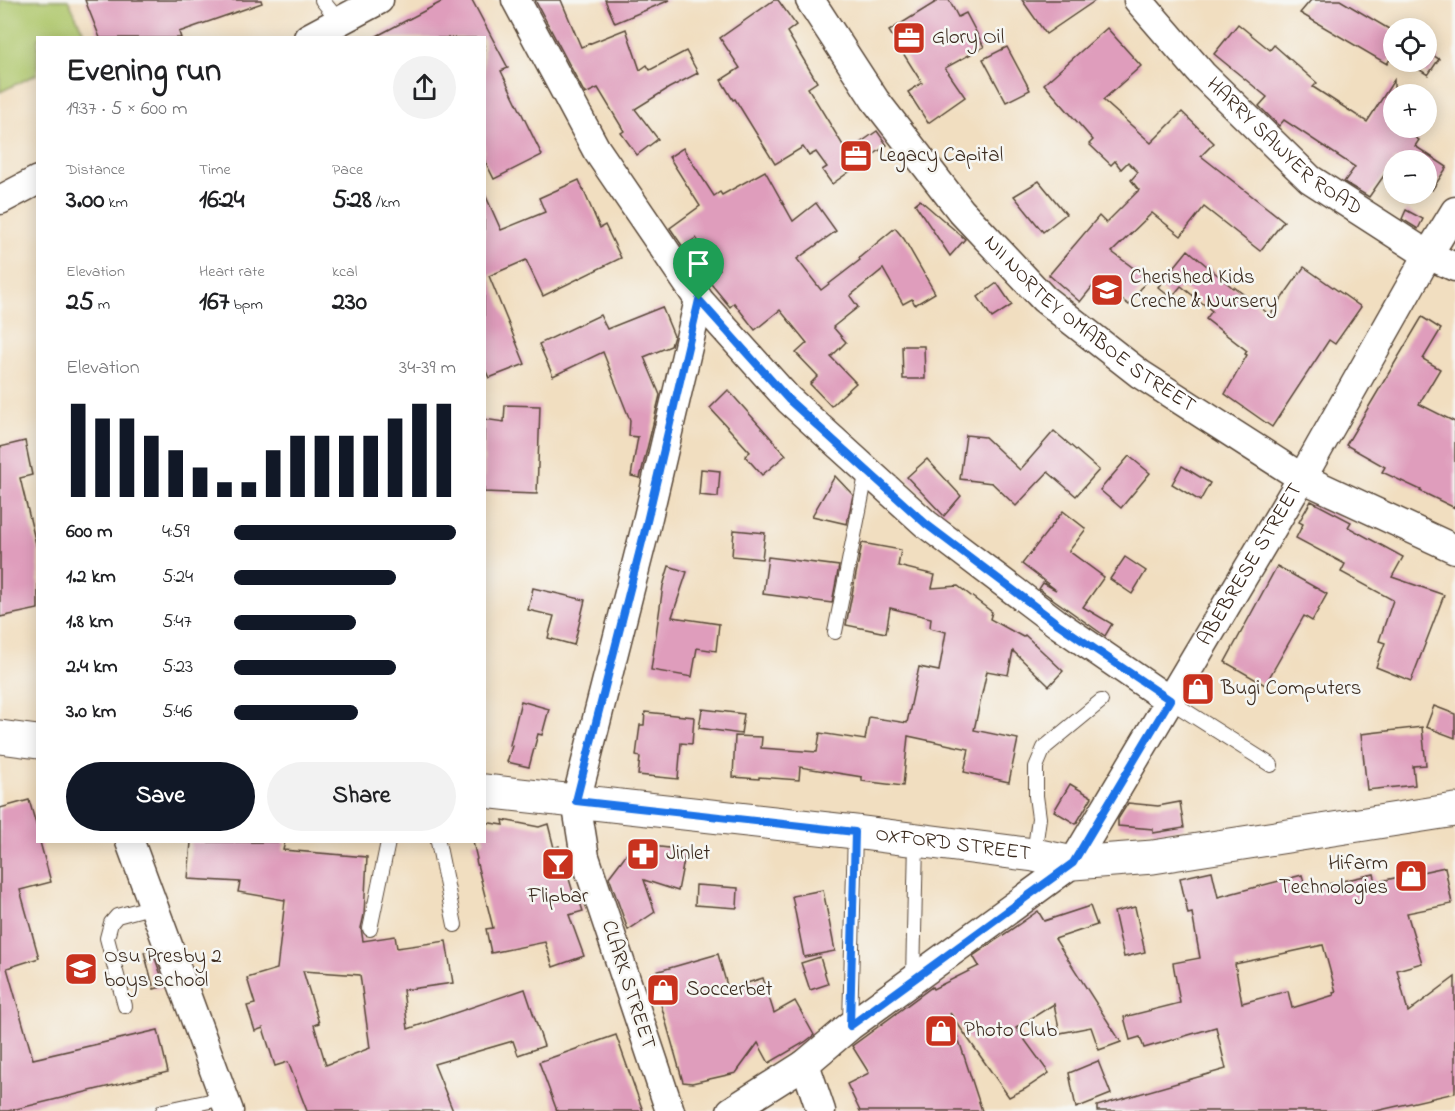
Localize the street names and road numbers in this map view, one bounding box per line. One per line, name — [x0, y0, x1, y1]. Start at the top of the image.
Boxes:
street label: HARRY SAWYER ROAD — [1199, 71, 1368, 224]
street label: NII NORTEY OMABOE STREET — [977, 229, 1201, 421]
street label: ABEBRESE STREET — [1190, 478, 1311, 652]
street label: OXFORD STREET — [873, 820, 1032, 869]
street label: CLARK STREET — [593, 917, 663, 1053]

